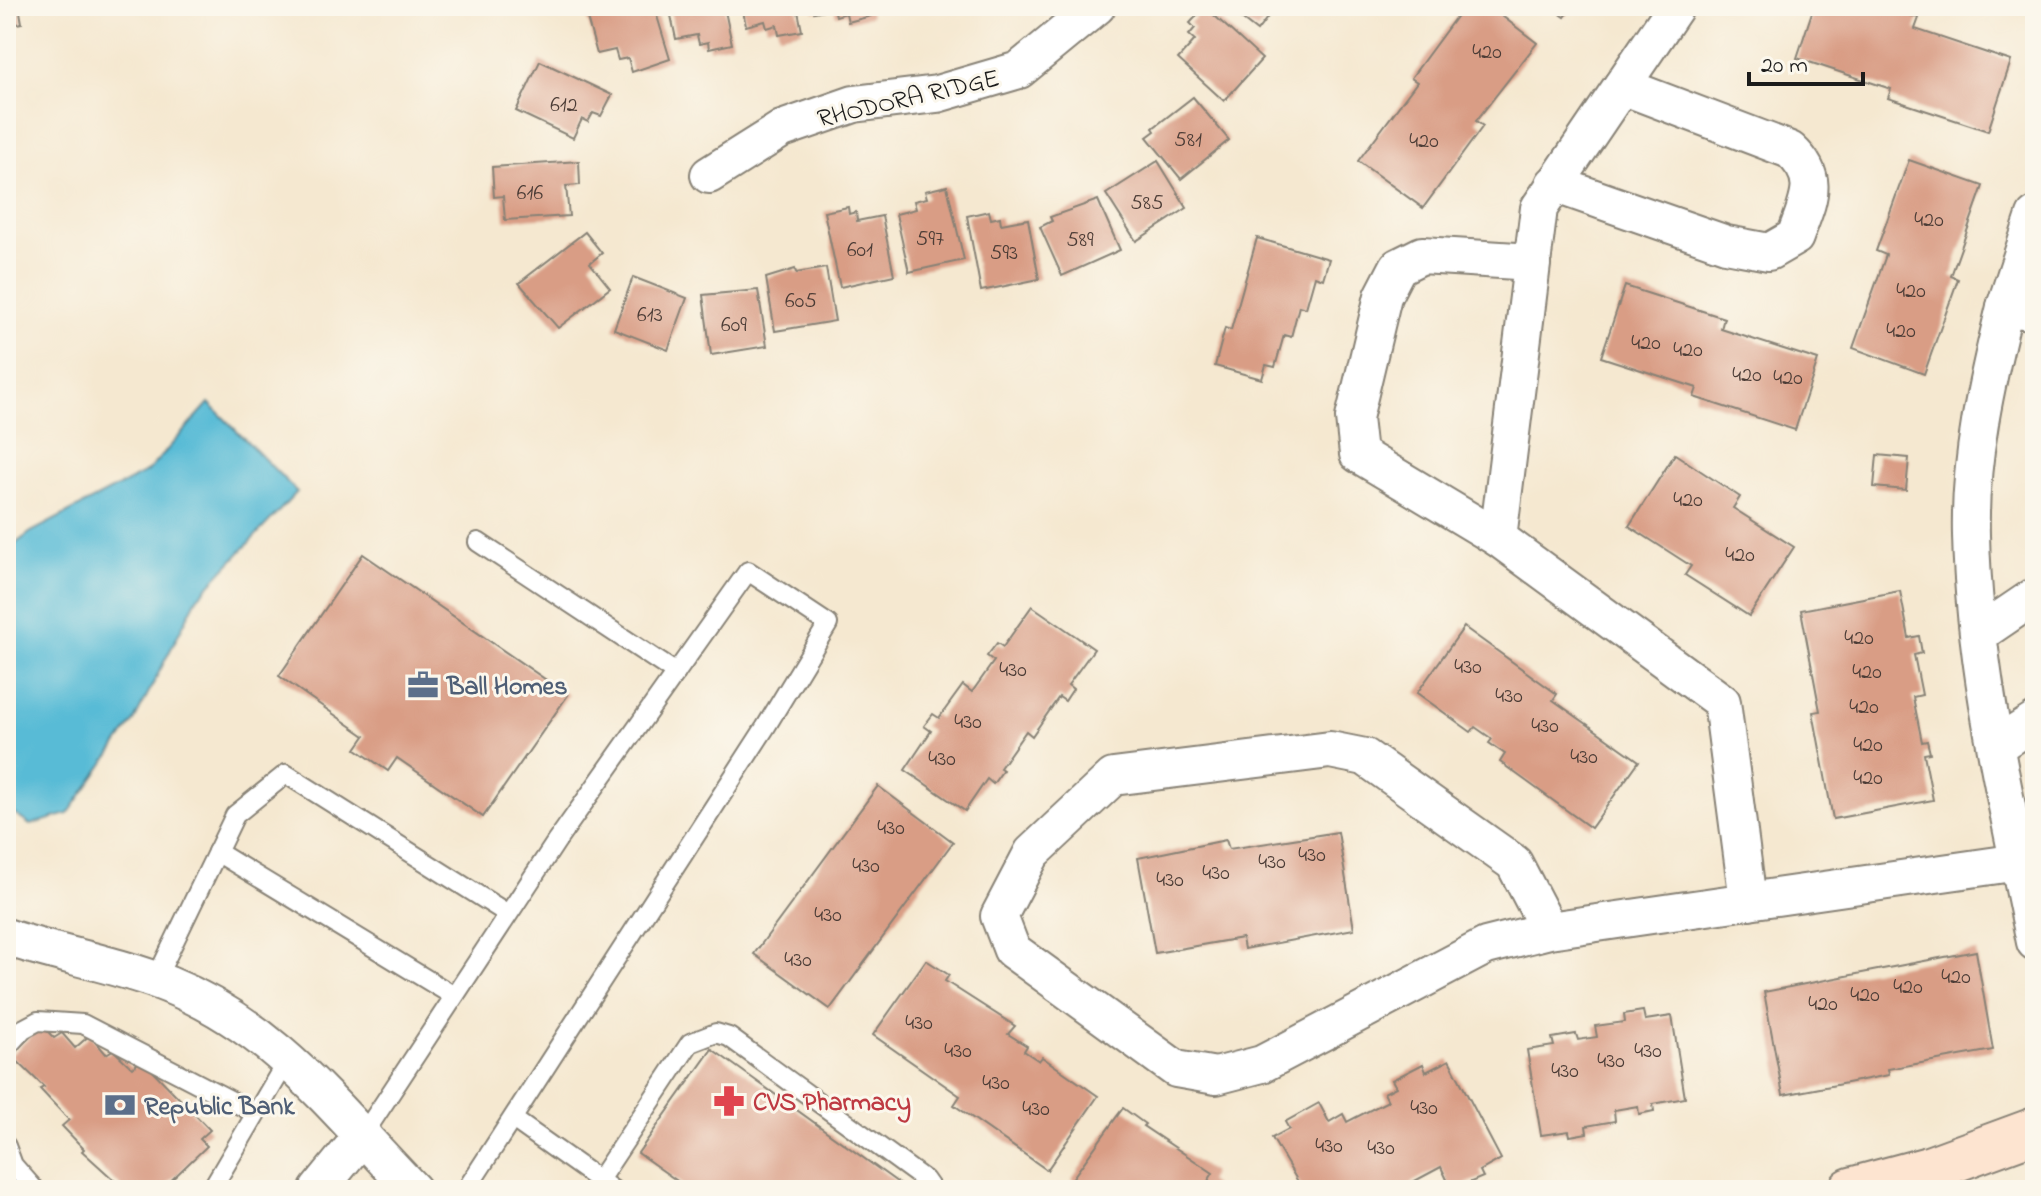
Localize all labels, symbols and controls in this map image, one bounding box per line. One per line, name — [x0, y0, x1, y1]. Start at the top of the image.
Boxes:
scale bar — [1749, 36, 1863, 86]
house number: 420 — [1472, 37, 1502, 69]
text: 20 m — [1761, 49, 1808, 84]
street label: RHODORA RIDGE — [814, 60, 1004, 139]
house number: 612 — [550, 90, 578, 122]
house number: 581 — [1174, 125, 1202, 157]
house number: 420 — [1409, 126, 1439, 158]
house number: 616 — [517, 178, 543, 210]
house number: 585 — [1130, 188, 1164, 220]
house number: 420 — [1914, 205, 1944, 237]
house number: 597 — [916, 224, 944, 256]
house number: 589 — [1066, 225, 1094, 257]
house number: 601 — [847, 235, 873, 267]
house number: 593 — [990, 238, 1018, 270]
house number: 420 — [1896, 276, 1926, 308]
house number: 605 — [785, 286, 817, 318]
house number: 613 — [637, 300, 663, 332]
house number: 609 — [721, 310, 747, 342]
house number: 420 — [1886, 316, 1916, 348]
house number: 420 — [1631, 328, 1661, 360]
house number: 420 — [1673, 335, 1703, 367]
house number: 420 — [1732, 360, 1762, 392]
house number: 420 — [1773, 363, 1803, 395]
house number: 420 — [1673, 485, 1703, 517]
house number: 420 — [1725, 540, 1755, 572]
house number: 420 — [1844, 623, 1874, 655]
house number: 430 — [1454, 652, 1482, 684]
house number: 430 — [999, 655, 1027, 687]
house number: 420 — [1852, 657, 1882, 689]
office icon: Ball Homes — [406, 668, 440, 702]
place label: Ball Homes — [446, 669, 567, 707]
house number: 430 — [1495, 681, 1523, 713]
house number: 420 — [1849, 692, 1879, 724]
house number: 430 — [954, 707, 982, 739]
house number: 430 — [1531, 711, 1559, 743]
house number: 420 — [1853, 730, 1883, 762]
house number: 430 — [1570, 742, 1598, 774]
house number: 430 — [928, 744, 956, 776]
house number: 420 — [1853, 763, 1883, 795]
house number: 430 — [877, 813, 905, 845]
house number: 430 — [1298, 840, 1326, 872]
house number: 430 — [1258, 847, 1286, 879]
house number: 430 — [852, 851, 880, 883]
house number: 430 — [1202, 858, 1230, 890]
house number: 430 — [1156, 865, 1184, 897]
house number: 430 — [814, 900, 842, 932]
house number: 430 — [784, 945, 812, 977]
house number: 420 — [1941, 962, 1971, 994]
house number: 420 — [1893, 972, 1923, 1004]
house number: 420 — [1850, 980, 1880, 1012]
house number: 420 — [1808, 989, 1838, 1021]
house number: 430 — [905, 1008, 933, 1040]
house number: 430 — [944, 1036, 972, 1068]
house number: 430 — [1634, 1036, 1662, 1068]
house number: 430 — [1597, 1046, 1625, 1078]
house number: 430 — [1551, 1056, 1579, 1088]
house number: 430 — [982, 1068, 1010, 1100]
pharmacy icon: CVS Pharmacy — [712, 1084, 746, 1118]
place label: CVS Pharmacy — [753, 1085, 911, 1123]
bank icon: Republic Bank — [103, 1088, 137, 1122]
place label: Republic Bank — [144, 1089, 295, 1127]
house number: 430 — [1410, 1093, 1438, 1125]
house number: 430 — [1022, 1094, 1050, 1126]
house number: 430 — [1315, 1131, 1343, 1163]
house number: 430 — [1367, 1133, 1395, 1165]

